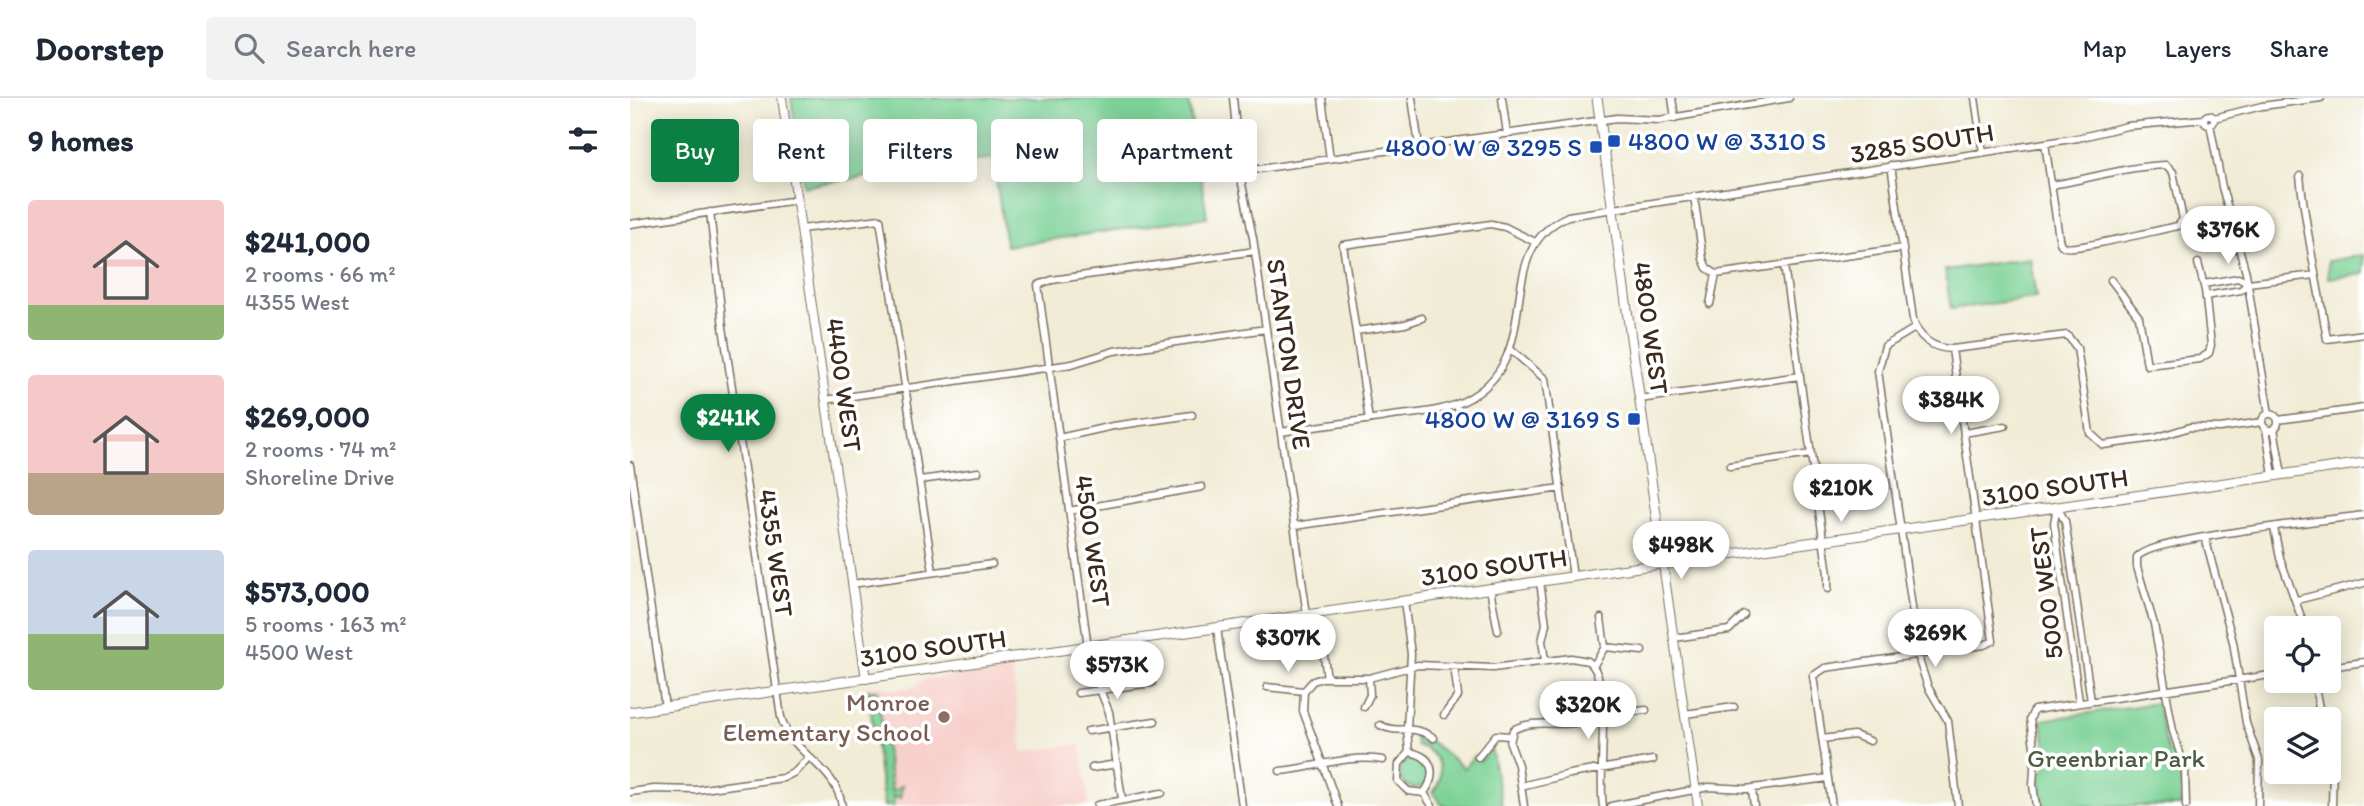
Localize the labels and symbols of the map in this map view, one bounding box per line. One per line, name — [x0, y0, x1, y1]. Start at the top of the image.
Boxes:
street label: 3285 SOUTH — [1848, 116, 1996, 170]
place label: 4800 W @ 3310 S — [1628, 125, 1826, 157]
place label: 4800 W @ 3295 S — [1385, 131, 1582, 163]
marker: 4800 W @ 3310 S — [1606, 133, 1622, 149]
marker: 4800 W @ 3295 S — [1588, 139, 1604, 155]
pin: $376K — [2179, 206, 2277, 266]
street label: STANTON DRIVE — [1260, 257, 1318, 451]
street label: 4800 WEST — [1626, 260, 1676, 397]
street label: 4400 WEST — [819, 316, 869, 454]
pin: $384K — [1902, 376, 2000, 436]
pin: $241K — [679, 394, 777, 454]
place label: 4800 W @ 3169 S — [1425, 403, 1620, 435]
marker: 4800 W @ 3169 S — [1626, 411, 1642, 427]
street label: 3100 SOUTH — [1980, 461, 2130, 513]
pin: $210K — [1792, 464, 1890, 524]
street label: 4500 WEST — [1068, 473, 1118, 609]
street label: 4355 WEST — [751, 487, 801, 619]
pin: $498K — [1632, 522, 1730, 581]
street label: 5000 WEST — [2022, 524, 2070, 661]
street label: 3100 SOUTH — [1419, 541, 1569, 593]
pin: $269K — [1886, 610, 1984, 669]
pin: $307K — [1239, 614, 1337, 674]
street label: 3100 SOUTH — [858, 622, 1008, 674]
pin: $573K — [1068, 642, 1166, 701]
pin: $320K — [1539, 682, 1637, 741]
place label: Monroe Elementary School — [723, 686, 930, 748]
marker: Monroe Elementary School — [936, 709, 952, 725]
park label: Greenbriar Park — [2027, 742, 2206, 774]

